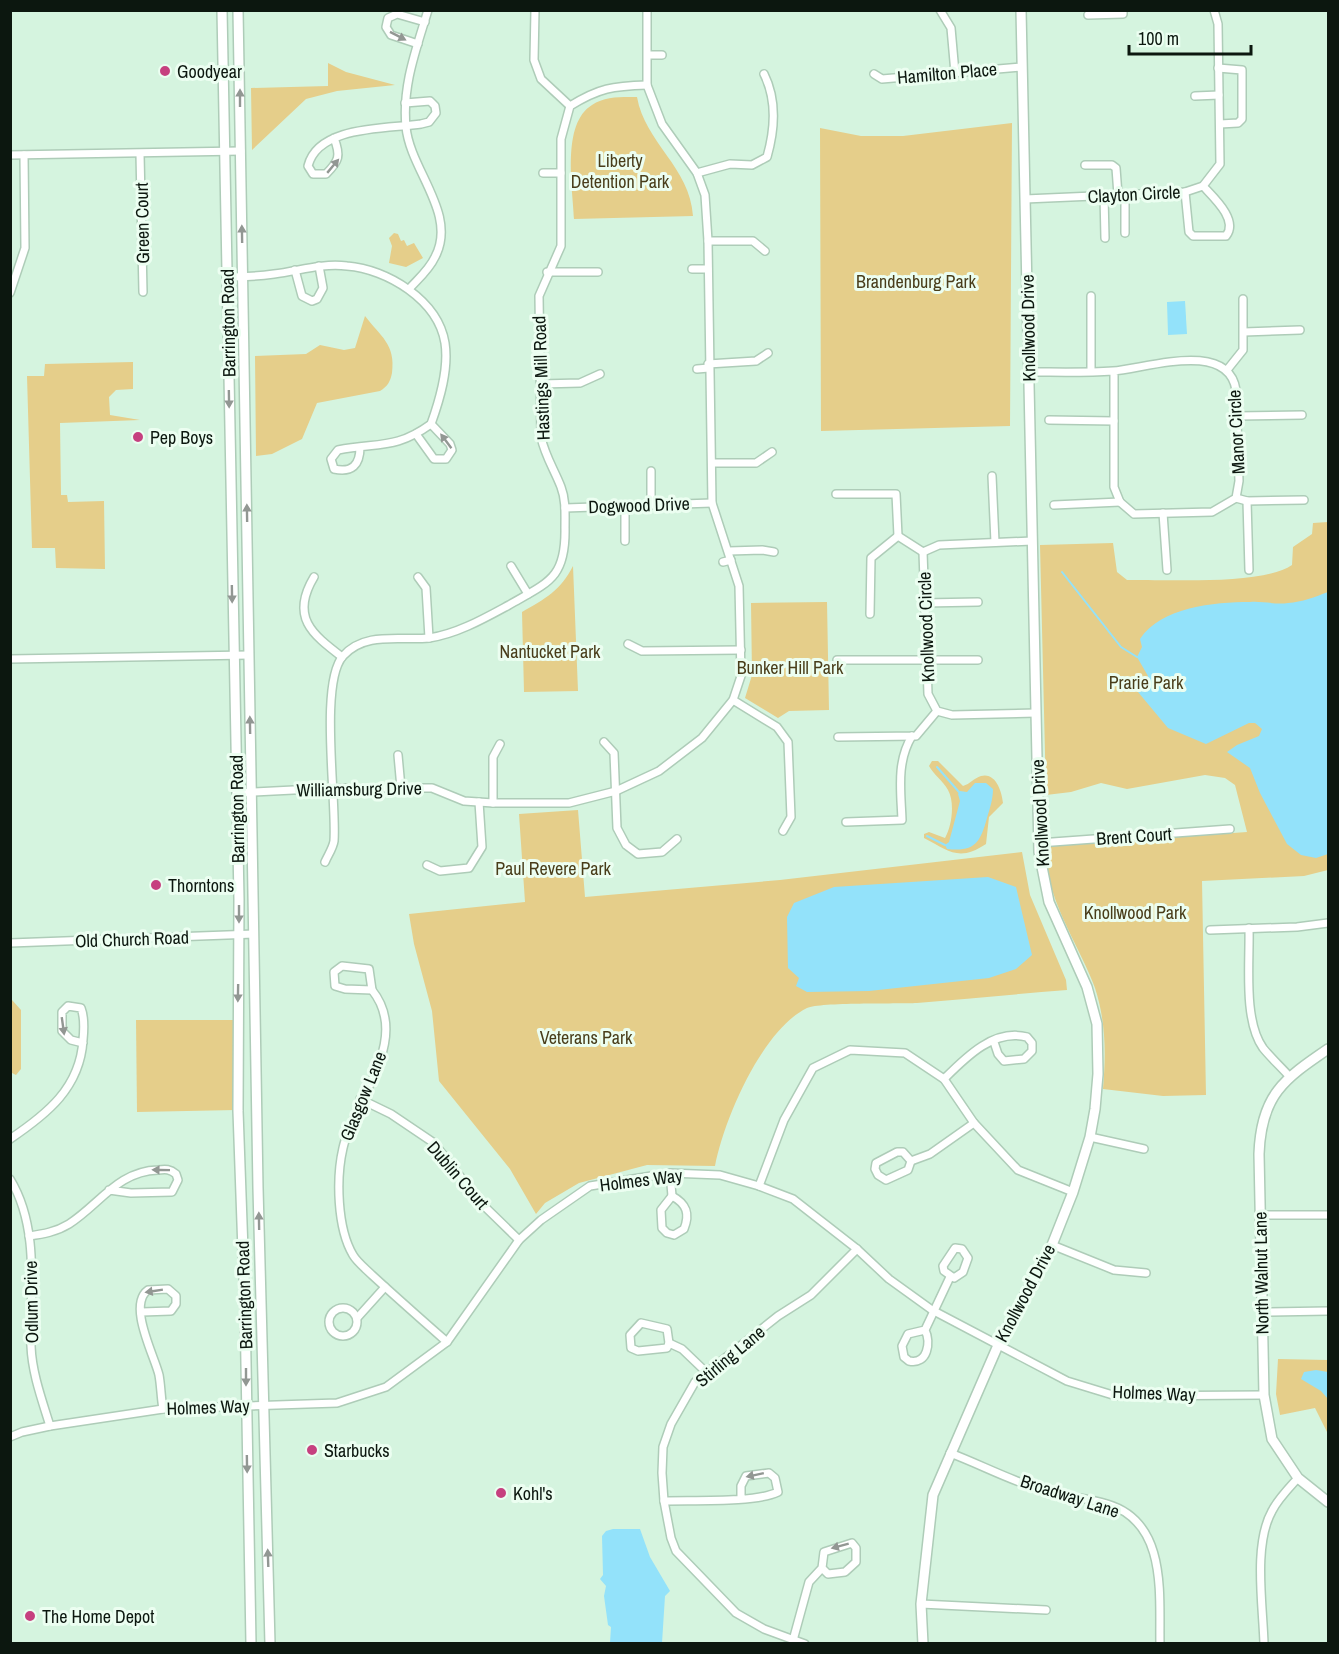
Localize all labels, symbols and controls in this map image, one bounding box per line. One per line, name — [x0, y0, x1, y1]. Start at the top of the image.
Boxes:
scale bar — [1129, 18, 1250, 56]
text: 100 m — [1138, 26, 1179, 51]
one-way arrow — [389, 31, 407, 41]
street label: Hamilton Place — [896, 56, 998, 90]
place label: Goodyear — [177, 59, 242, 84]
marker: Goodyear — [158, 64, 172, 78]
one-way arrow — [235, 88, 245, 107]
park label: Liberty Detention Park — [571, 148, 670, 194]
one-way arrow — [326, 158, 339, 174]
street label: Clayton Circle — [1087, 179, 1181, 209]
street label: Green Court — [129, 182, 155, 264]
one-way arrow — [237, 224, 246, 243]
street label: Barrington Road — [215, 269, 241, 377]
park label: Brandenburg Park — [856, 269, 977, 294]
street label: Knollwood Drive — [1015, 274, 1041, 382]
street label: Hastings Mill Road — [526, 315, 556, 441]
one-way arrow — [225, 389, 234, 408]
street label: Manor Circle — [1221, 389, 1251, 475]
place label: Pep Boys — [150, 425, 213, 450]
marker: Pep Boys — [131, 430, 145, 444]
one-way arrow — [440, 433, 452, 449]
street label: Dogwood Drive — [588, 491, 690, 519]
one-way arrow — [242, 503, 251, 522]
street label: Knollwood Circle — [912, 571, 940, 683]
one-way arrow — [227, 584, 237, 603]
park label: Nantucket Park — [500, 639, 601, 664]
park label: Bunker Hill Park — [737, 655, 844, 680]
park label: Prarie Park — [1109, 670, 1184, 695]
one-way arrow — [245, 716, 255, 735]
street label: Barrington Road — [224, 755, 250, 863]
street label: Knollwood Drive — [1025, 759, 1055, 867]
street label: Williamsburg Drive — [296, 775, 422, 803]
street label: Brent Court — [1095, 821, 1173, 851]
park label: Paul Revere Park — [495, 856, 611, 881]
place label: Thorntons — [168, 873, 234, 898]
marker: Thorntons — [149, 878, 163, 892]
park label: Knollwood Park — [1084, 900, 1187, 925]
one-way arrow — [234, 905, 244, 924]
street label: Old Church Road — [75, 925, 189, 953]
one-way arrow — [233, 984, 243, 1003]
one-way arrow — [59, 1017, 68, 1036]
park label: Veterans Park — [540, 1025, 633, 1050]
street label: Glasgow Lane — [334, 1048, 392, 1144]
street label: Dublin Court — [421, 1136, 495, 1214]
street label: Holmes Way — [598, 1162, 684, 1197]
one-way arrow — [151, 1165, 170, 1175]
one-way arrow — [254, 1211, 264, 1230]
street label: North Walnut Lane — [1247, 1212, 1275, 1334]
street label: Barrington Road — [230, 1240, 258, 1350]
street label: Knollwood Drive — [989, 1240, 1061, 1346]
street label: Odlum Drive — [18, 1260, 44, 1344]
one-way arrow — [144, 1286, 163, 1295]
street label: Stirling Lane — [690, 1320, 770, 1392]
one-way arrow — [241, 1368, 251, 1387]
street label: Holmes Way — [1112, 1379, 1197, 1407]
street label: Holmes Way — [166, 1393, 251, 1421]
place label: Starbucks — [324, 1438, 390, 1463]
marker: Starbucks — [305, 1443, 319, 1457]
one-way arrow — [243, 1455, 252, 1474]
street label: Broadway Lane — [1017, 1468, 1123, 1524]
one-way arrow — [746, 1470, 764, 1480]
place label: Kohl's — [513, 1481, 553, 1506]
marker: Kohl's — [494, 1486, 508, 1500]
one-way arrow — [831, 1542, 849, 1552]
one-way arrow — [263, 1549, 272, 1568]
place label: The Home Depot — [42, 1604, 154, 1629]
marker: The Home Depot — [23, 1609, 37, 1623]

